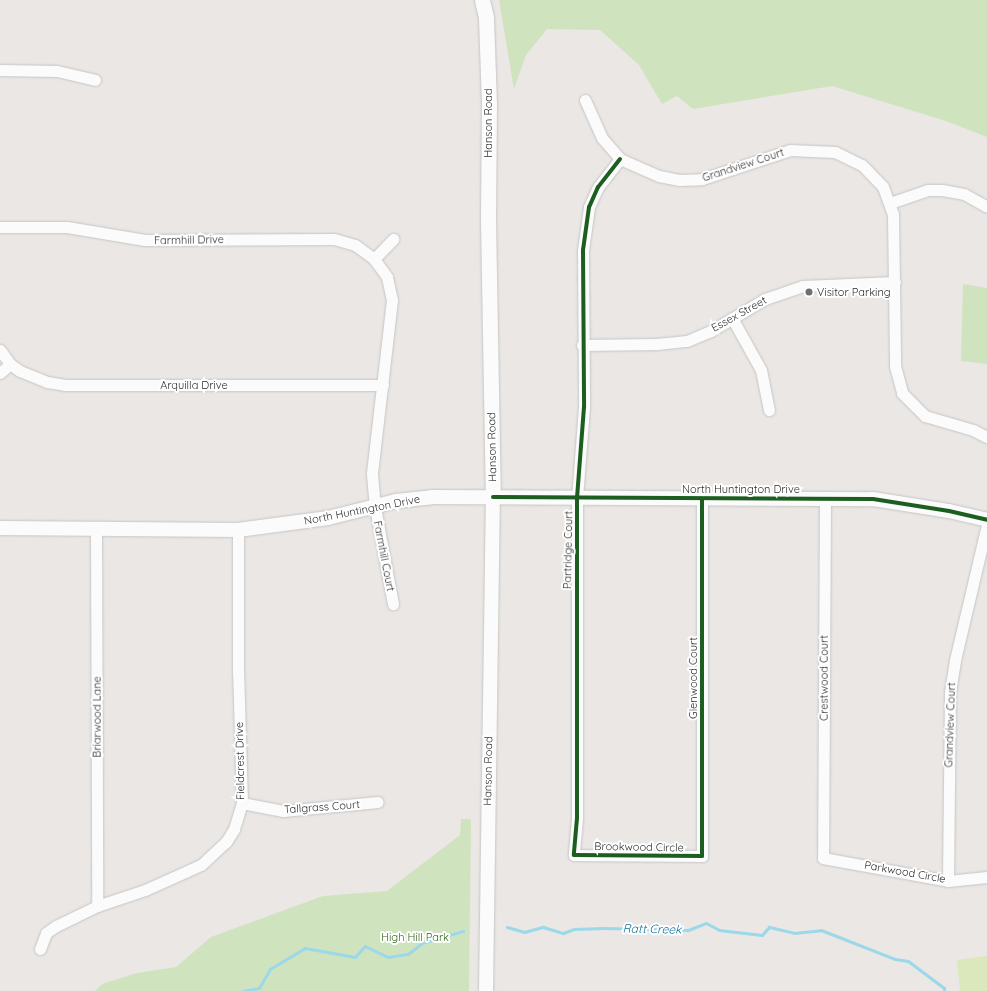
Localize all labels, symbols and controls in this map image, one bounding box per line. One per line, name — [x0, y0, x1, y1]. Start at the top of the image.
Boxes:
street label: Hanson Road — [481, 88, 495, 158]
street label: Grandview Court — [700, 146, 786, 184]
street label: Farmhill Drive — [154, 233, 224, 247]
place label: Visitor Parking — [817, 285, 891, 299]
marker: Visitor Parking — [804, 287, 814, 297]
street label: Essex Street — [709, 293, 769, 335]
street label: Arquilla Drive — [160, 378, 228, 392]
street label: Hanson Road — [485, 412, 499, 482]
street label: North Huntington Drive — [682, 482, 800, 496]
street label: North Huntington Drive — [303, 492, 421, 528]
street label: Partridge Court — [561, 511, 575, 589]
street label: Farmhill Court — [371, 520, 397, 592]
street label: Crestwood Court — [817, 635, 831, 721]
street label: Glenwood Court — [686, 637, 700, 719]
street label: Briarwood Lane — [90, 676, 104, 758]
street label: Grandview Court — [942, 682, 958, 768]
street label: Fieldcrest Drive — [233, 722, 247, 800]
street label: Hanson Road — [481, 736, 495, 806]
street label: Tallgrass Court — [284, 798, 360, 816]
street label: Brookwood Circle — [594, 840, 684, 854]
street label: Parkwood Circle — [863, 858, 947, 886]
water label: Ratt Creek — [622, 921, 682, 937]
park label: High Hill Park — [381, 930, 449, 944]

